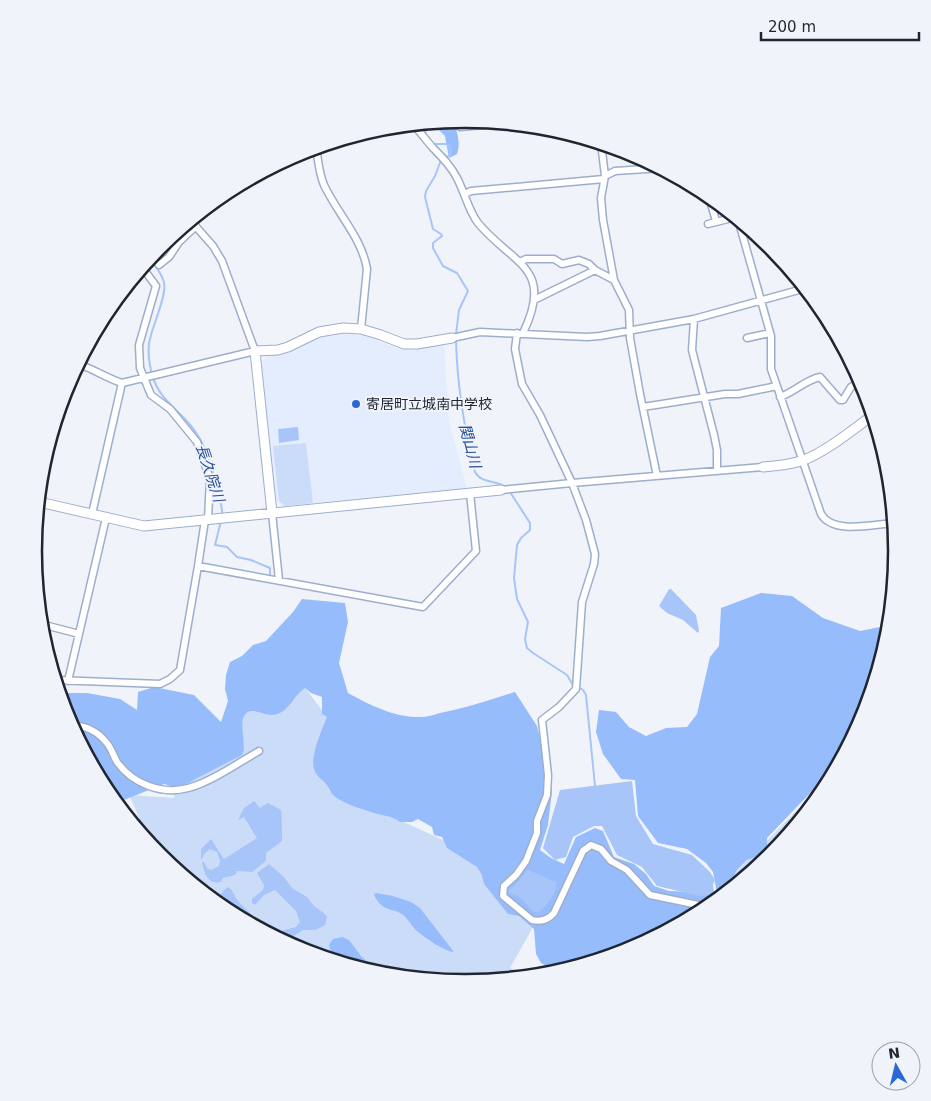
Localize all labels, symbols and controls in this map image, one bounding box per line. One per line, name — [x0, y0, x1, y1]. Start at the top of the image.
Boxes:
scale bar — [761, 10, 918, 42]
text: 200 m — [768, 18, 816, 36]
place label: 寄居町立城南中学校 — [366, 396, 492, 412]
marker: 寄居町立城南中学校 — [350, 398, 362, 410]
water label: 関山川 — [455, 422, 485, 472]
water label: 長久院川 — [192, 442, 228, 506]
north arrow — [871, 1041, 921, 1091]
text: N — [887, 1044, 901, 1062]

